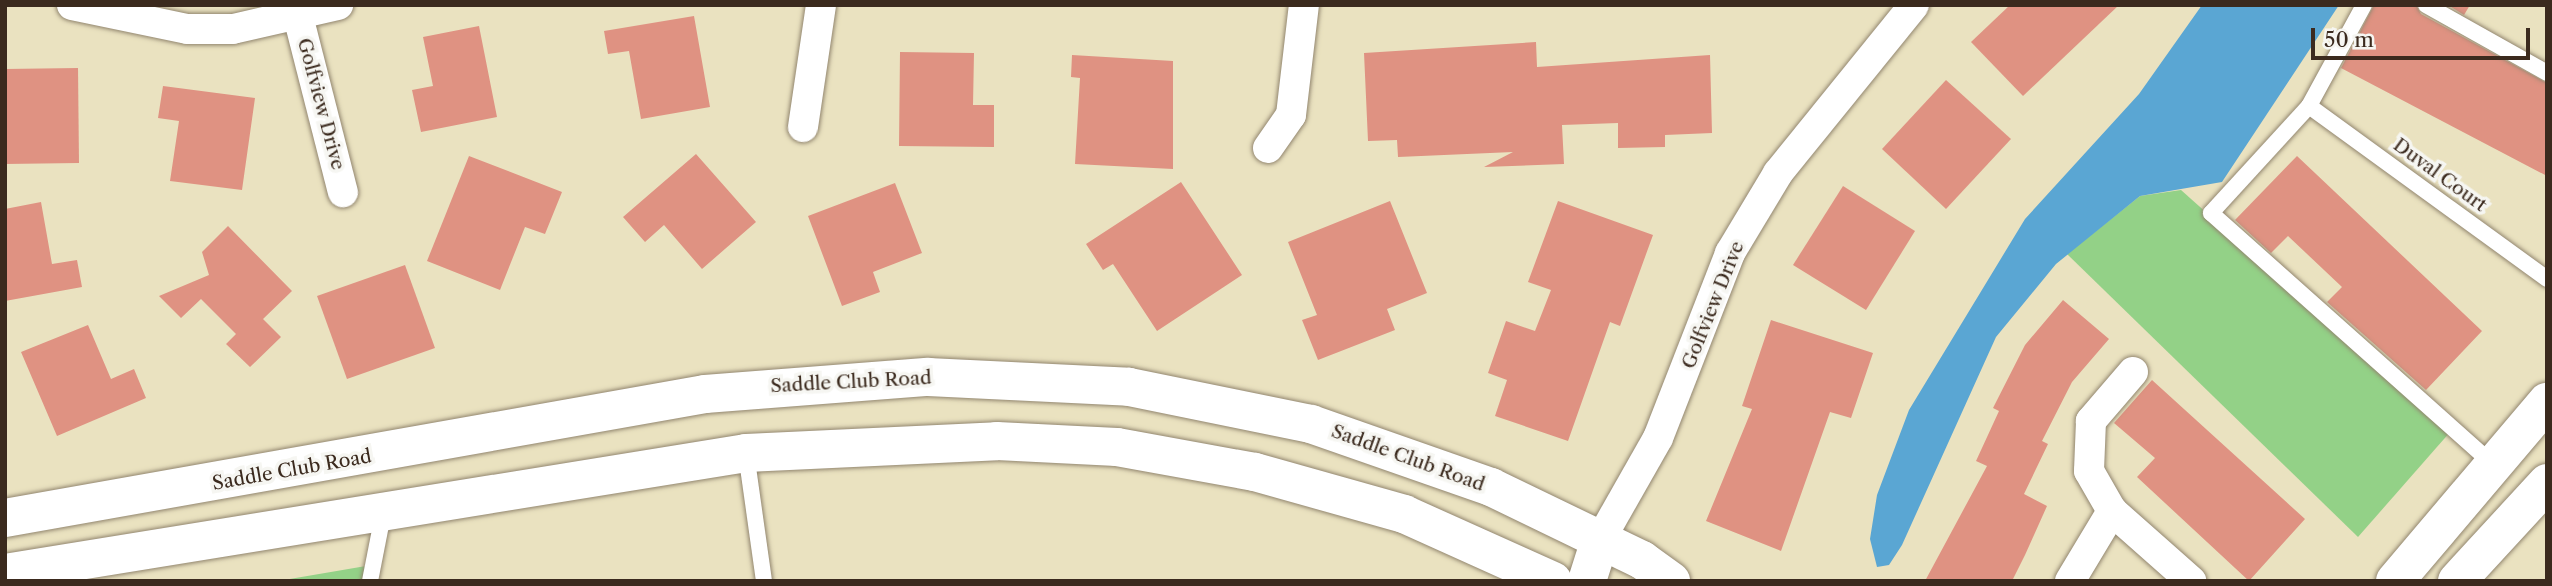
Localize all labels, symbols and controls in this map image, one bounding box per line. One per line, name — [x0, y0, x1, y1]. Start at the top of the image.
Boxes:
scale bar — [2314, 14, 2533, 58]
text: 50 m — [2324, 27, 2374, 52]
street label: Golfview Drive — [292, 35, 350, 173]
street label: Duval Court — [2389, 133, 2491, 217]
street label: Golfview Drive — [1677, 238, 1749, 372]
street label: Saddle Club Road — [770, 366, 932, 398]
street label: Saddle Club Road — [1328, 420, 1488, 496]
street label: Saddle Club Road — [211, 445, 373, 495]

